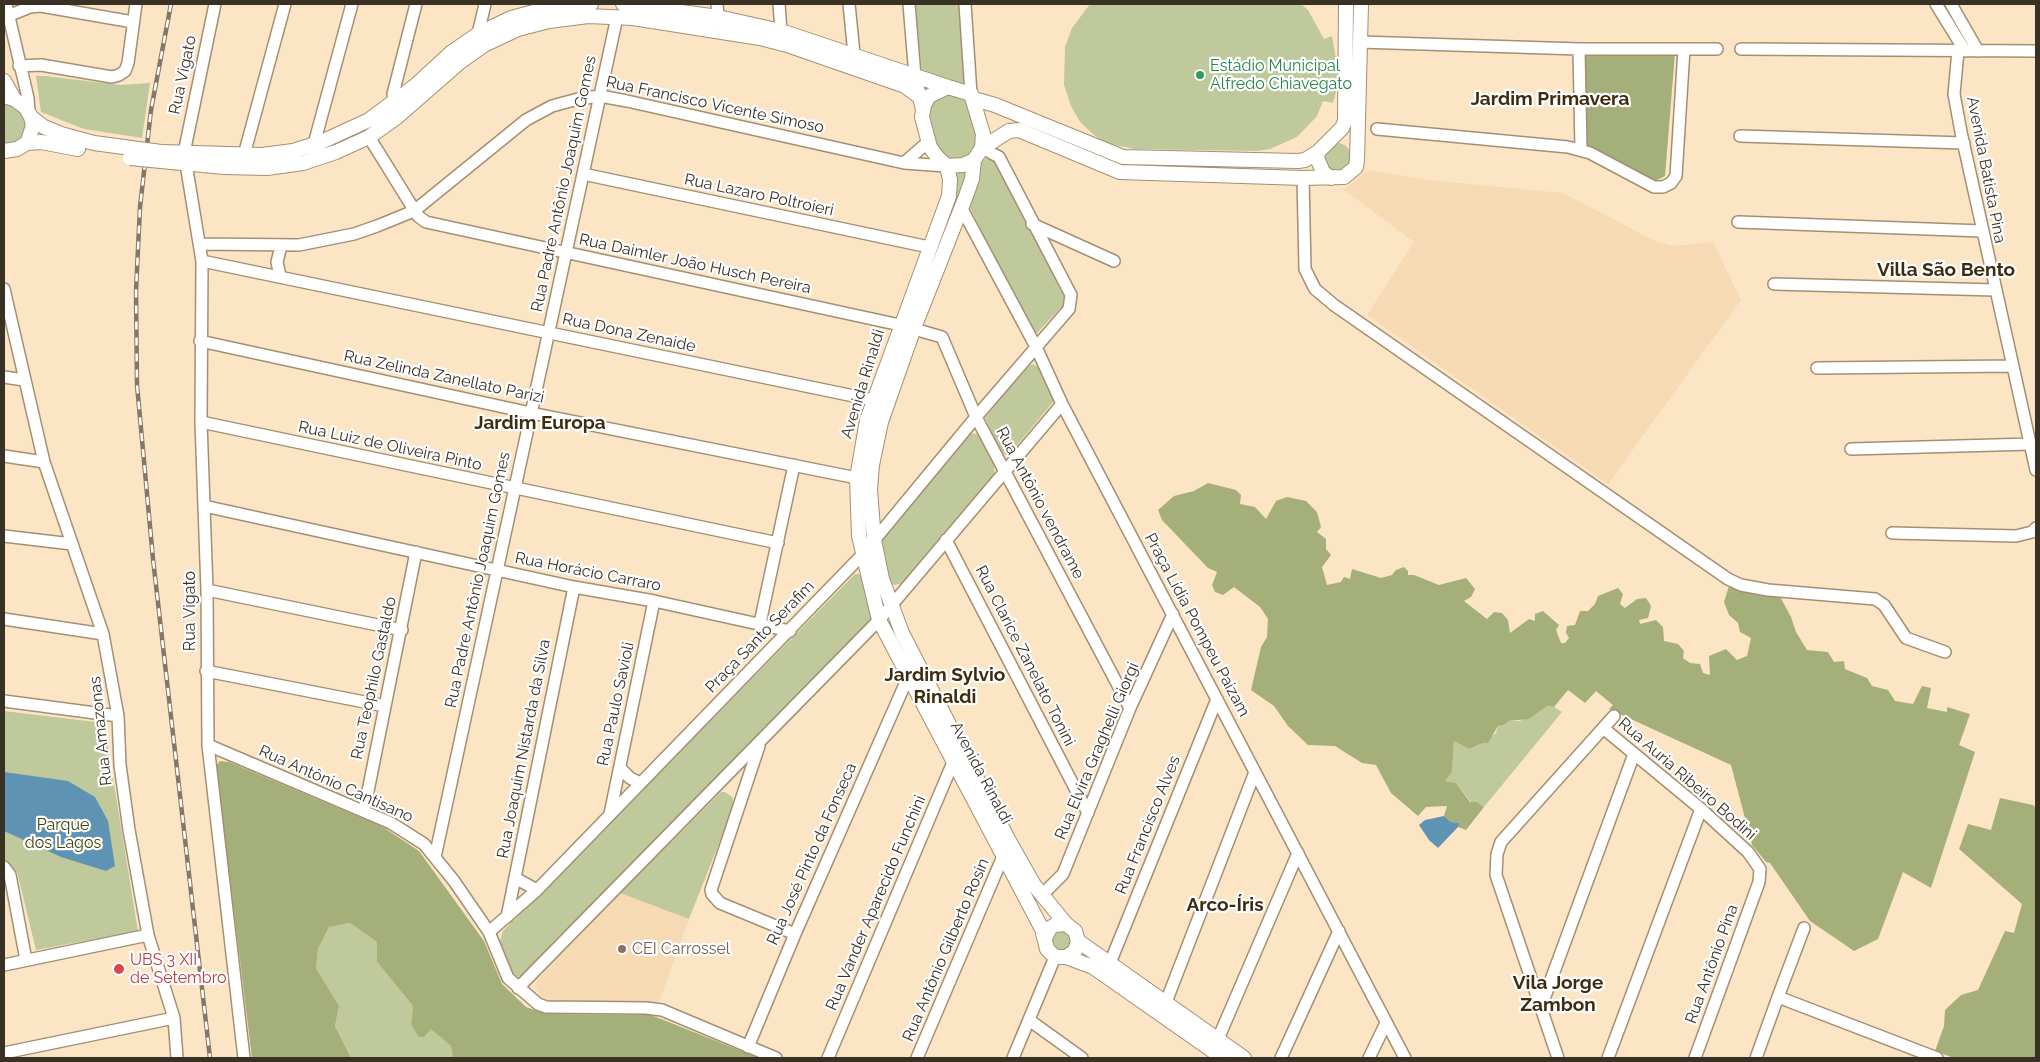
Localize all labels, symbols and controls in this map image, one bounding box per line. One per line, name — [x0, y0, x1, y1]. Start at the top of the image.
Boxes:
street label: Rua Vigato — [165, 34, 201, 116]
street label: Rua Padre Antônio Joaquim Gomes — [527, 54, 601, 314]
place label: Estádio Municipal Alfredo Chiavegato — [1210, 56, 1352, 94]
marker: Estádio Municipal Alfredo Chiavegato — [1194, 69, 1206, 81]
street label: Rua Francisco Vicente Simoso — [604, 72, 826, 138]
district label: Jardim Primavera — [1471, 88, 1629, 110]
street label: Avenida Batista Pina — [1962, 95, 2010, 245]
street label: Rua Lazaro Poltroieri — [683, 170, 835, 220]
street label: Rua Daimler João Husch Pereira — [577, 230, 813, 298]
district label: Villa São Bento — [1877, 259, 2015, 281]
street label: Rua Dona Zenaide — [561, 309, 697, 357]
street label: Avenida Rinaldi — [837, 327, 889, 441]
street label: Rua Zelinda Zanellato Parizi — [342, 346, 546, 408]
district label: Jardim Europa — [474, 412, 606, 434]
street label: Rua Luiz de Oliveira Pinto — [297, 417, 483, 475]
street label: Rua Antônio vendrame — [992, 424, 1088, 582]
street label: Rua Padre Antônio Joaquim Gomes — [441, 450, 515, 710]
street label: Praça Lídia Pompeu Paizam — [1140, 530, 1254, 720]
street label: Rua Horácio Carraro — [513, 548, 663, 596]
street label: Rua Clarice Zanelato Tonini — [971, 562, 1079, 750]
street label: Rua Vigato — [180, 571, 200, 651]
street label: Praça Santo Serafim — [702, 577, 818, 697]
street label: Rua Teophilo Gastaldo — [347, 595, 401, 761]
street label: Rua Joaquim Nistarda da Silva — [493, 638, 555, 860]
street label: Rua Paulo Savioli — [593, 640, 639, 768]
street label: Rua Elvira Graghelli Giorgi — [1051, 659, 1143, 843]
district label: Jardim Sylvio Rinaldi — [885, 664, 1005, 708]
street label: Rua Amazonas — [86, 675, 116, 787]
street label: Rua Auria Ribeiro Bodini — [1614, 714, 1760, 844]
street label: Avenida Rinaldi — [946, 719, 1016, 827]
street label: Rua Antônio Cantisano — [256, 741, 416, 827]
street label: Rua Francisco Alves — [1111, 753, 1185, 897]
street label: Rua José Pinto da Fonseca — [763, 760, 861, 948]
street label: Rua Vander Aparecido Funchini — [822, 793, 930, 1013]
park label: Parque dos Lagos — [25, 815, 101, 853]
street label: Rua Antônio Gilberto Rosin — [899, 856, 993, 1044]
district label: Arco-Íris — [1186, 894, 1264, 916]
street label: Rua Antônio Pina — [1682, 902, 1742, 1026]
place label: CEI Carrossel — [632, 939, 730, 959]
marker: CEI Carrossel — [616, 943, 628, 955]
place label: UBS 3 XII de Setembro — [130, 950, 227, 988]
marker: UBS 3 XII de Setembro — [112, 962, 126, 976]
district label: Vila Jorge Zambon — [1513, 972, 1603, 1016]

